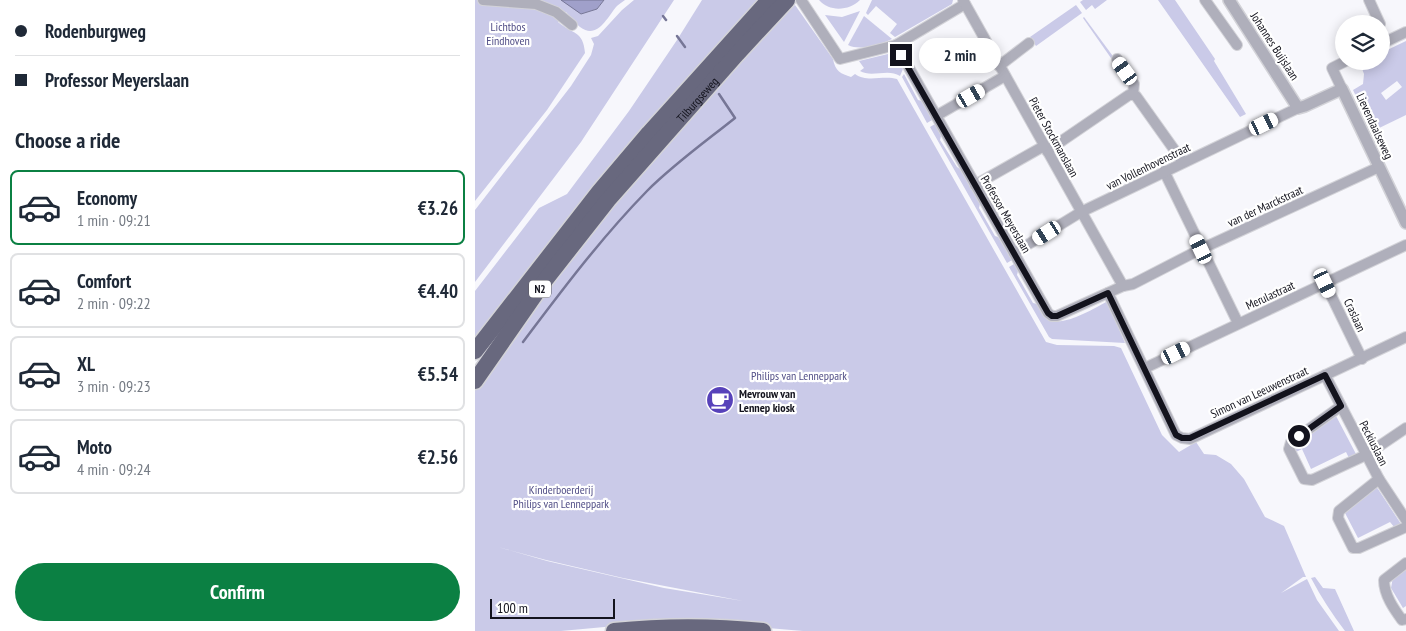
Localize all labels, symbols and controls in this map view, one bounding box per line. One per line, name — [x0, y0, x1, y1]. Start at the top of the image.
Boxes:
street label: Johannes Buijslaan — [1247, 8, 1303, 83]
map controls — [1335, 15, 1390, 70]
button: layers — [1335, 15, 1390, 70]
text: Rodenburgweg — [45, 19, 146, 43]
park label: Lichtbos Eindhoven — [486, 19, 530, 48]
callout: 2 min — [919, 38, 1001, 72]
route end — [890, 44, 912, 66]
text: 2 min — [944, 45, 976, 65]
car — [1110, 54, 1139, 88]
text: Professor Meyerslaan — [45, 68, 189, 92]
street label: Tilburgseweg — [673, 74, 721, 125]
car — [954, 82, 987, 110]
street label: Lievendaalseweg — [1353, 91, 1397, 161]
street label: Pieter Stockmanslaan — [1026, 94, 1082, 180]
car — [1247, 111, 1280, 137]
text: Choose a ride — [15, 126, 120, 154]
street label: van Vollenhovenstraat — [1103, 139, 1193, 193]
street label: Professor Meyerslaan — [978, 172, 1034, 256]
street label: van der Marckstraat — [1225, 182, 1306, 230]
icon: car — [17, 185, 62, 230]
text: Economy — [77, 186, 137, 210]
text: €3.26 — [418, 196, 458, 220]
text: 1 min · 09:21 — [77, 210, 151, 230]
car — [1030, 219, 1063, 247]
car — [1187, 232, 1214, 266]
car — [1311, 266, 1338, 300]
icon: car — [17, 268, 62, 313]
text: Comfort — [77, 269, 131, 293]
street label: Merulastraat — [1243, 277, 1297, 313]
text: €4.40 — [418, 279, 458, 303]
road number: N2 — [529, 280, 551, 298]
text: 2 min · 09:22 — [77, 293, 151, 313]
street label: Craslaan — [1341, 296, 1369, 334]
car — [1159, 340, 1192, 366]
icon: car — [17, 351, 62, 396]
text: XL — [77, 352, 95, 376]
text: €5.54 — [418, 362, 458, 386]
street label: Simon van Leeuwenstraat — [1208, 363, 1311, 421]
park label: Philips van Lenneppark — [751, 368, 847, 383]
text: 3 min · 09:23 — [77, 376, 151, 396]
cafe icon: Mevrouw van Lennep kiosk — [705, 385, 735, 415]
place label: Mevrouw van Lennep kiosk — [739, 386, 795, 415]
street label: Peckiuslaan — [1356, 418, 1392, 468]
route start — [1288, 425, 1310, 447]
icon: car — [17, 434, 62, 479]
text: Moto — [77, 435, 112, 459]
text: €2.56 — [418, 445, 458, 469]
text: 4 min · 09:24 — [77, 459, 151, 479]
park label: Kinderboerderij Philips van Lenneppark — [513, 482, 609, 511]
button: Confirm — [15, 563, 460, 621]
scale bar — [490, 596, 615, 619]
text: 100 m — [497, 599, 528, 617]

